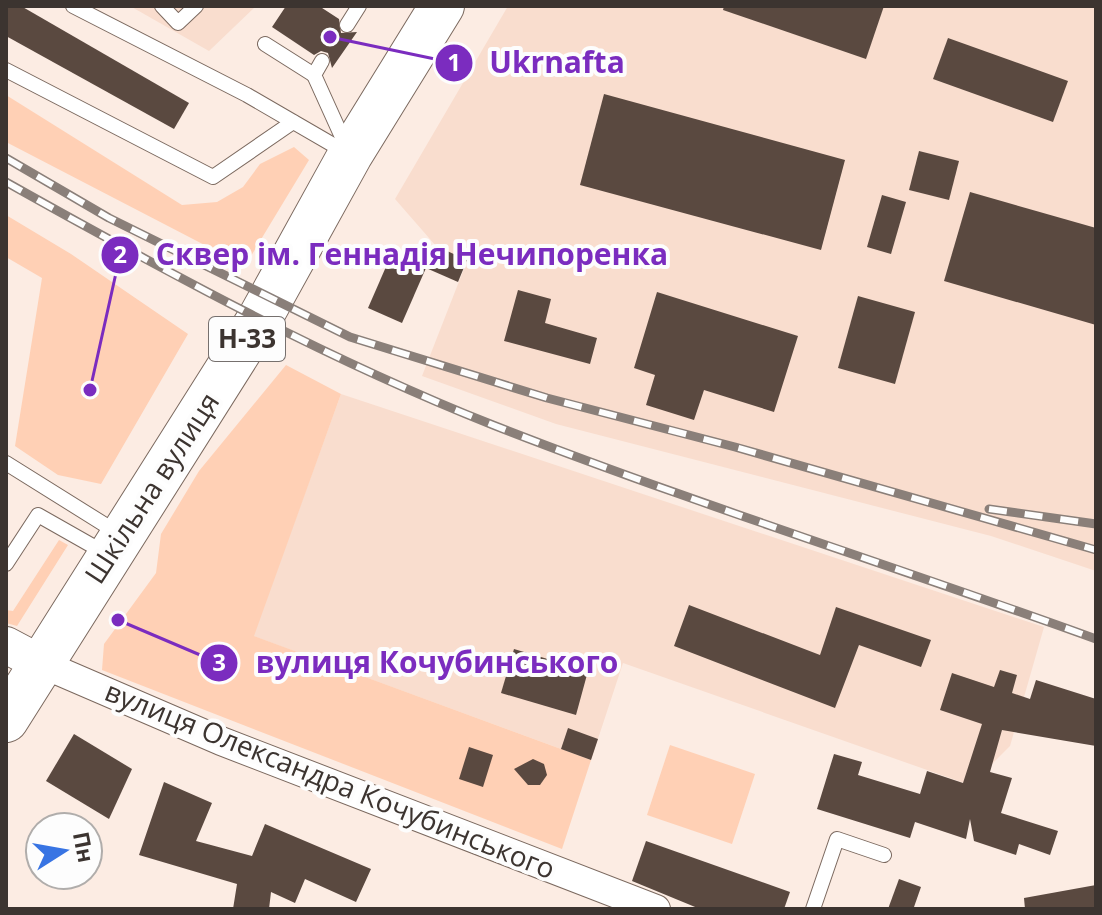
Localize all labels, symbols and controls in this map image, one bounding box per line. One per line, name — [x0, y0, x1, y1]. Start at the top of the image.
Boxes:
callout: Ukrnafta — [434, 36, 641, 90]
text: Ukrnafta — [489, 41, 625, 82]
text: 1 — [447, 45, 461, 78]
callout: Сквер ім. Геннадія Нечипоренка — [100, 228, 684, 282]
text: Сквер ім. Геннадія Нечипоренка — [156, 233, 668, 274]
text: 2 — [113, 237, 127, 270]
road number: Н-33 — [209, 317, 285, 361]
street label: Шкільна вулиця — [75, 385, 227, 590]
callout: вулиця Кочубинського — [199, 636, 634, 690]
text: вулиця Кочубинського — [256, 641, 618, 682]
text: 3 — [212, 645, 226, 678]
street label: вулиця Олександра Кочубинського — [100, 671, 561, 887]
north arrow — [24, 811, 104, 891]
text: Пн — [67, 829, 102, 865]

